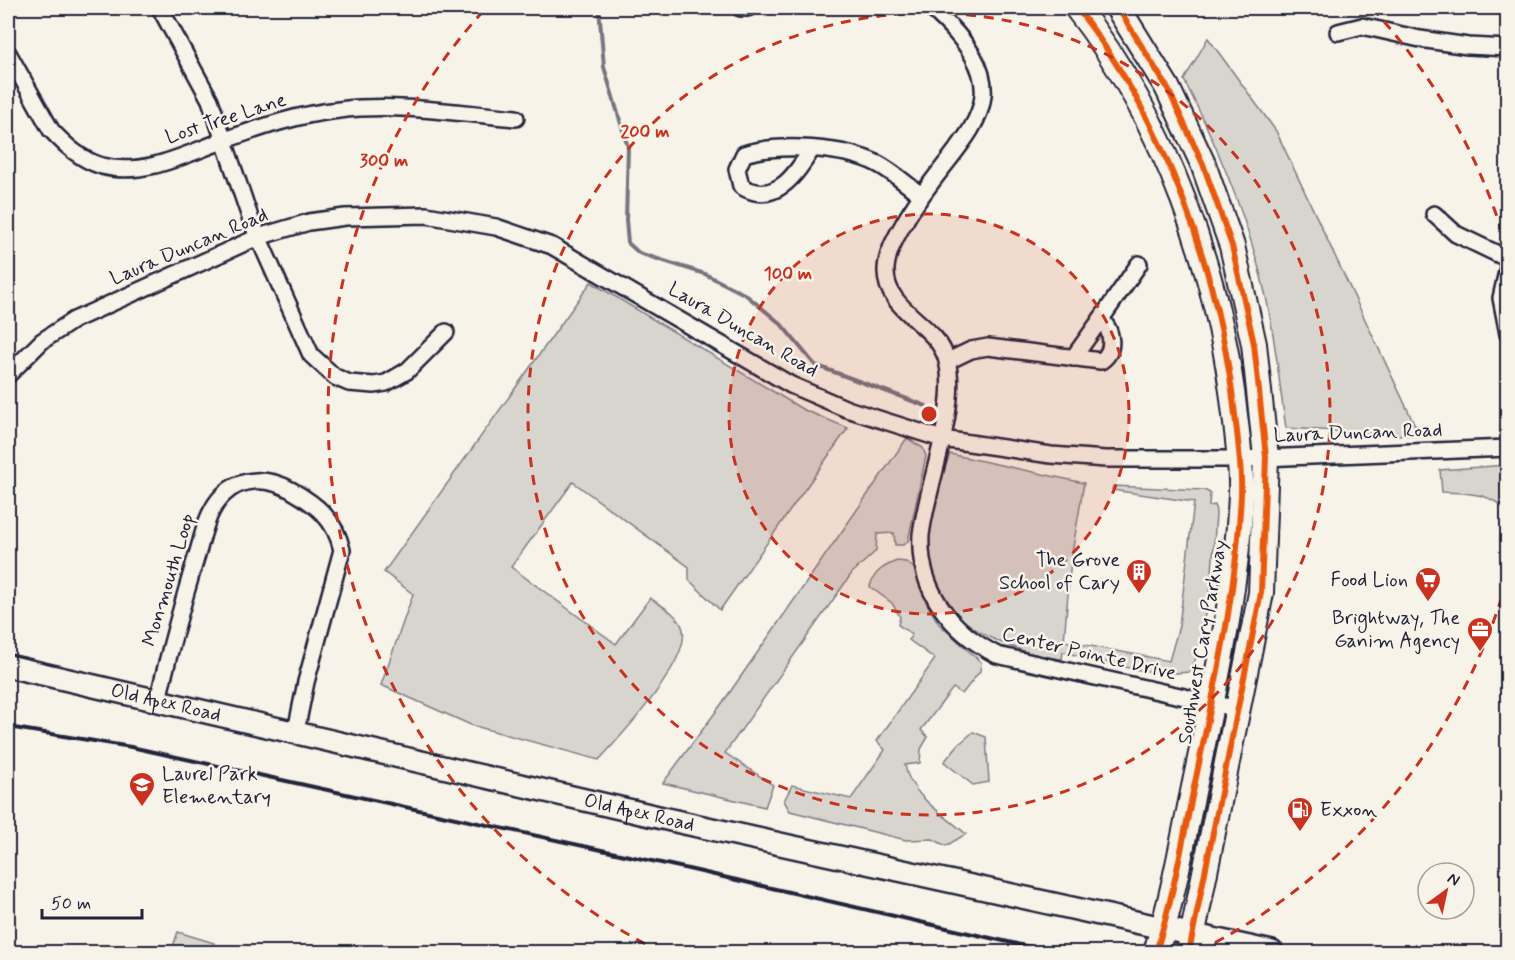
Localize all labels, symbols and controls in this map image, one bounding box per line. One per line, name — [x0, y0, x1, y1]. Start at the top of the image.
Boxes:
street label: Lost Tree Lane — [162, 87, 290, 151]
text: 200 m — [620, 120, 670, 144]
text: 300 m — [360, 149, 408, 173]
street label: Laura Duncan Road — [106, 202, 272, 292]
text: 100 m — [764, 262, 812, 286]
street label: Laura Duncan Road — [663, 276, 823, 384]
centre of rings — [919, 404, 939, 424]
street label: Laura Duncan Road — [1273, 417, 1443, 449]
street label: Monmouth Loop — [136, 510, 202, 650]
street label: Southwest Cary Parkway — [1172, 538, 1234, 746]
place label: The Grove School of Cary — [999, 547, 1120, 597]
building icon: The Grove School of Cary — [1124, 557, 1154, 595]
supermarket icon: Food Lion — [1413, 565, 1443, 603]
place label: Food Lion — [1331, 567, 1408, 594]
place label: Brightway, The Ganim Agency — [1332, 605, 1460, 655]
office icon: Brightway, The Ganim Agency — [1465, 615, 1495, 653]
street label: Center Pointe Drive — [999, 621, 1179, 687]
street label: Old Apex Road — [108, 677, 224, 729]
place label: Laurel Park Elementary — [162, 761, 271, 811]
school or university icon: Laurel Park Elementary — [127, 770, 157, 808]
street label: Old Apex Road — [581, 787, 697, 838]
fuel station icon: Exxon — [1285, 795, 1315, 833]
place label: Exxon — [1320, 797, 1377, 824]
north arrow — [1416, 861, 1476, 921]
text: N — [1443, 868, 1464, 891]
scale bar — [42, 882, 142, 920]
text: 50 m — [51, 892, 91, 916]

